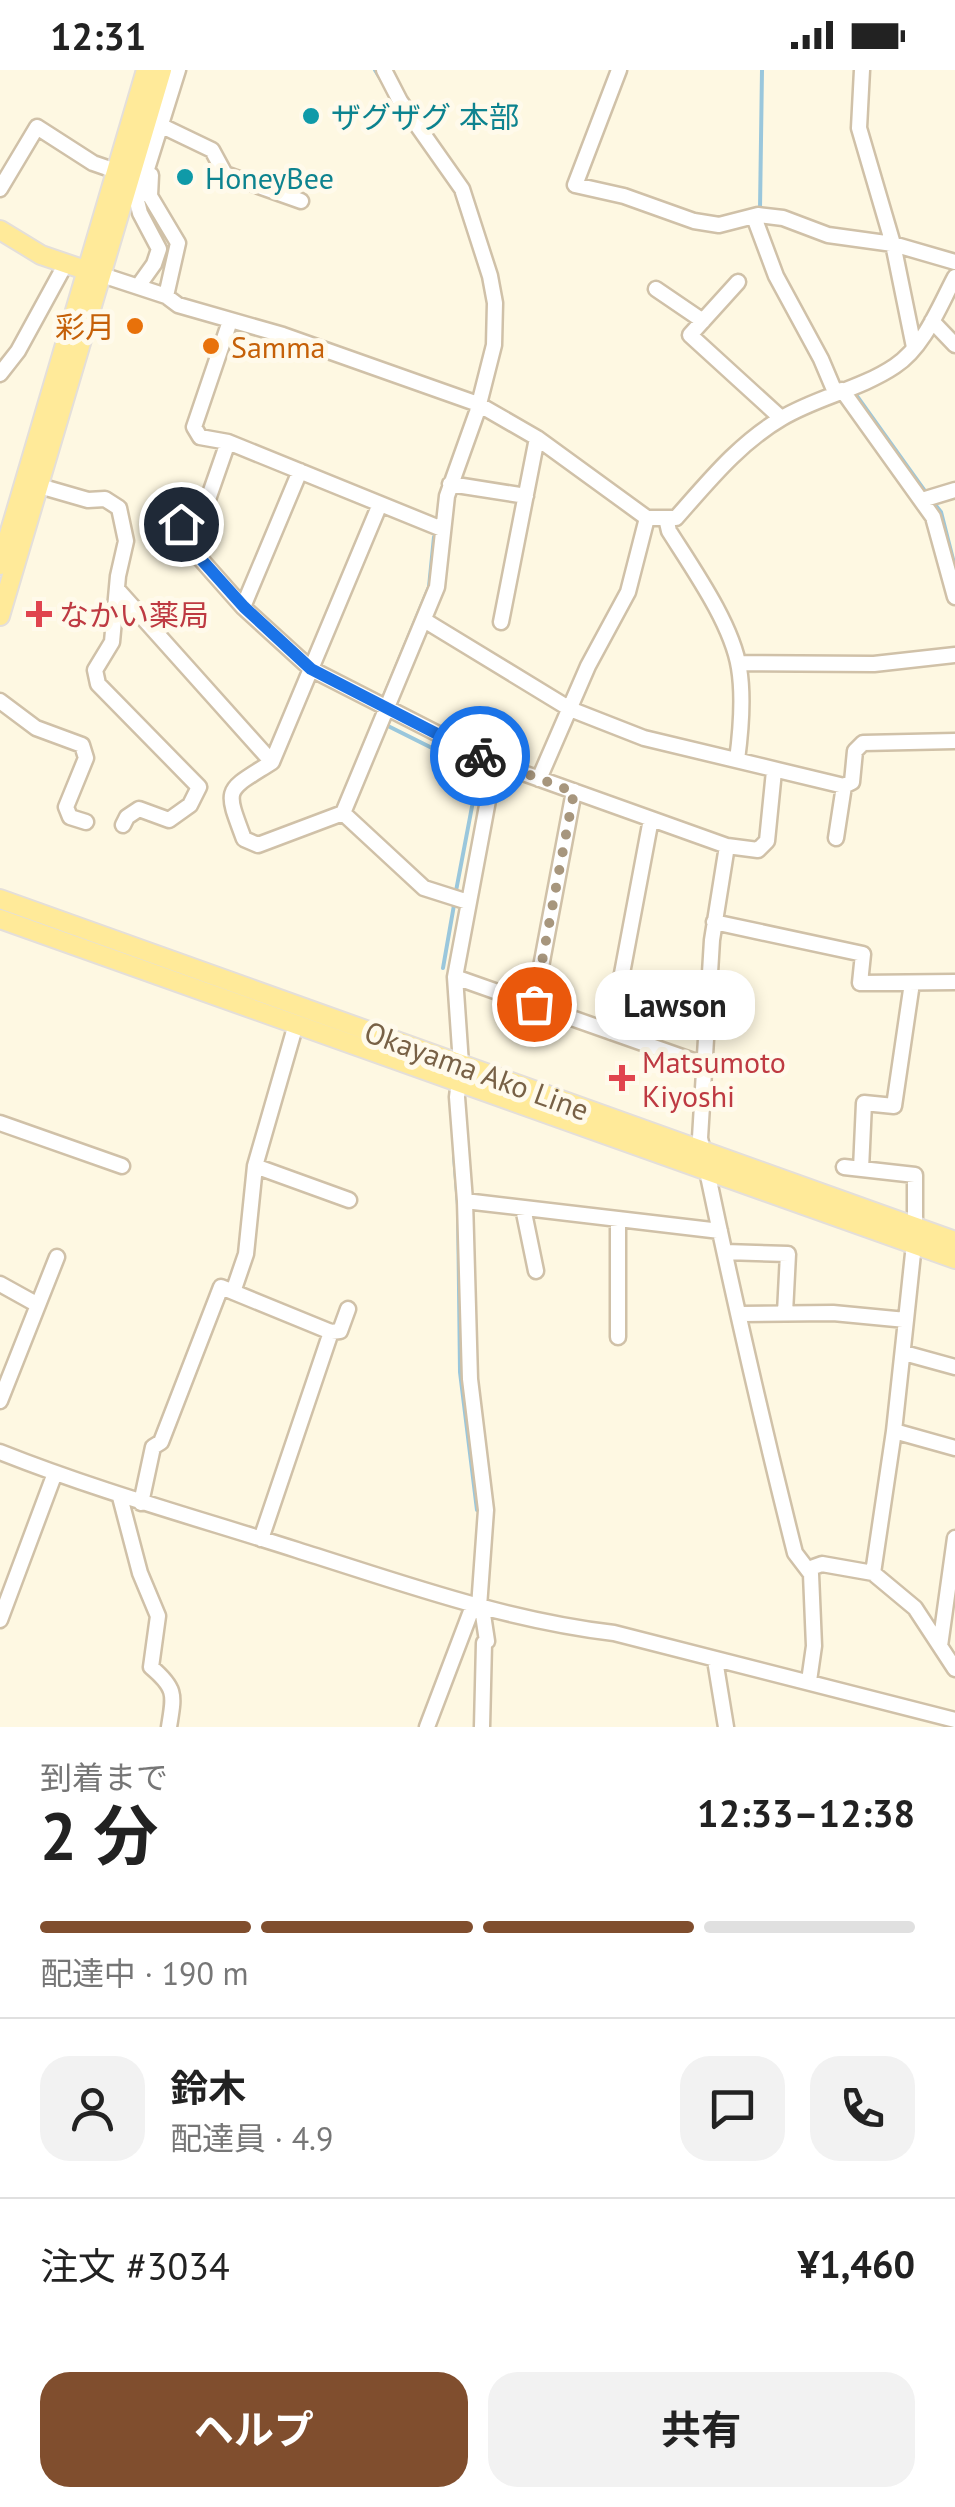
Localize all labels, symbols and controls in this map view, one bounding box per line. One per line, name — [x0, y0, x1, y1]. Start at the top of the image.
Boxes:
text: 12:31 — [50, 11, 146, 60]
place label: ザグザグ 本部 — [331, 97, 519, 136]
marker: ザグザグ 本部 — [300, 105, 322, 127]
place label: HoneyBee — [205, 158, 334, 197]
marker: HoneyBee — [174, 166, 196, 188]
place label: 彩月 — [55, 307, 115, 346]
marker: 彩月 — [124, 315, 146, 337]
place label: Samma — [231, 327, 325, 366]
marker: Samma — [200, 335, 222, 357]
pin — [139, 482, 224, 567]
icon: home — [154, 497, 209, 552]
place label: なかい薬局 — [59, 595, 209, 634]
marker: なかい薬局 — [28, 603, 50, 625]
courier — [430, 706, 530, 806]
icon: bike — [453, 729, 508, 784]
pin — [492, 962, 577, 1047]
callout: Lawson — [594, 969, 754, 1039]
icon: bag — [507, 977, 562, 1032]
text: Lawson — [623, 984, 727, 1026]
street label: Okayama Ako Line — [360, 1011, 594, 1129]
place label: Matsumoto Kiyoshi — [642, 1042, 786, 1115]
marker: Matsumoto Kiyoshi — [611, 1067, 633, 1089]
text: 到着まで — [40, 1756, 168, 1798]
text: 12:33–12:38 — [697, 1788, 915, 1837]
text: 2 分 — [40, 1793, 158, 1877]
text: 配達中 · 190 m — [40, 1952, 248, 1994]
button: person — [40, 2056, 145, 2161]
button: chat — [680, 2056, 785, 2161]
button: phone — [810, 2056, 915, 2161]
text: 鈴木 — [170, 2063, 246, 2112]
text: 配達員 · 4.9 — [170, 2117, 333, 2159]
text: ¥1,460 — [798, 2239, 915, 2288]
text: 注文 #3034 — [40, 2241, 230, 2290]
button: ヘルプ — [40, 2372, 468, 2487]
button: 共有 — [488, 2372, 915, 2487]

